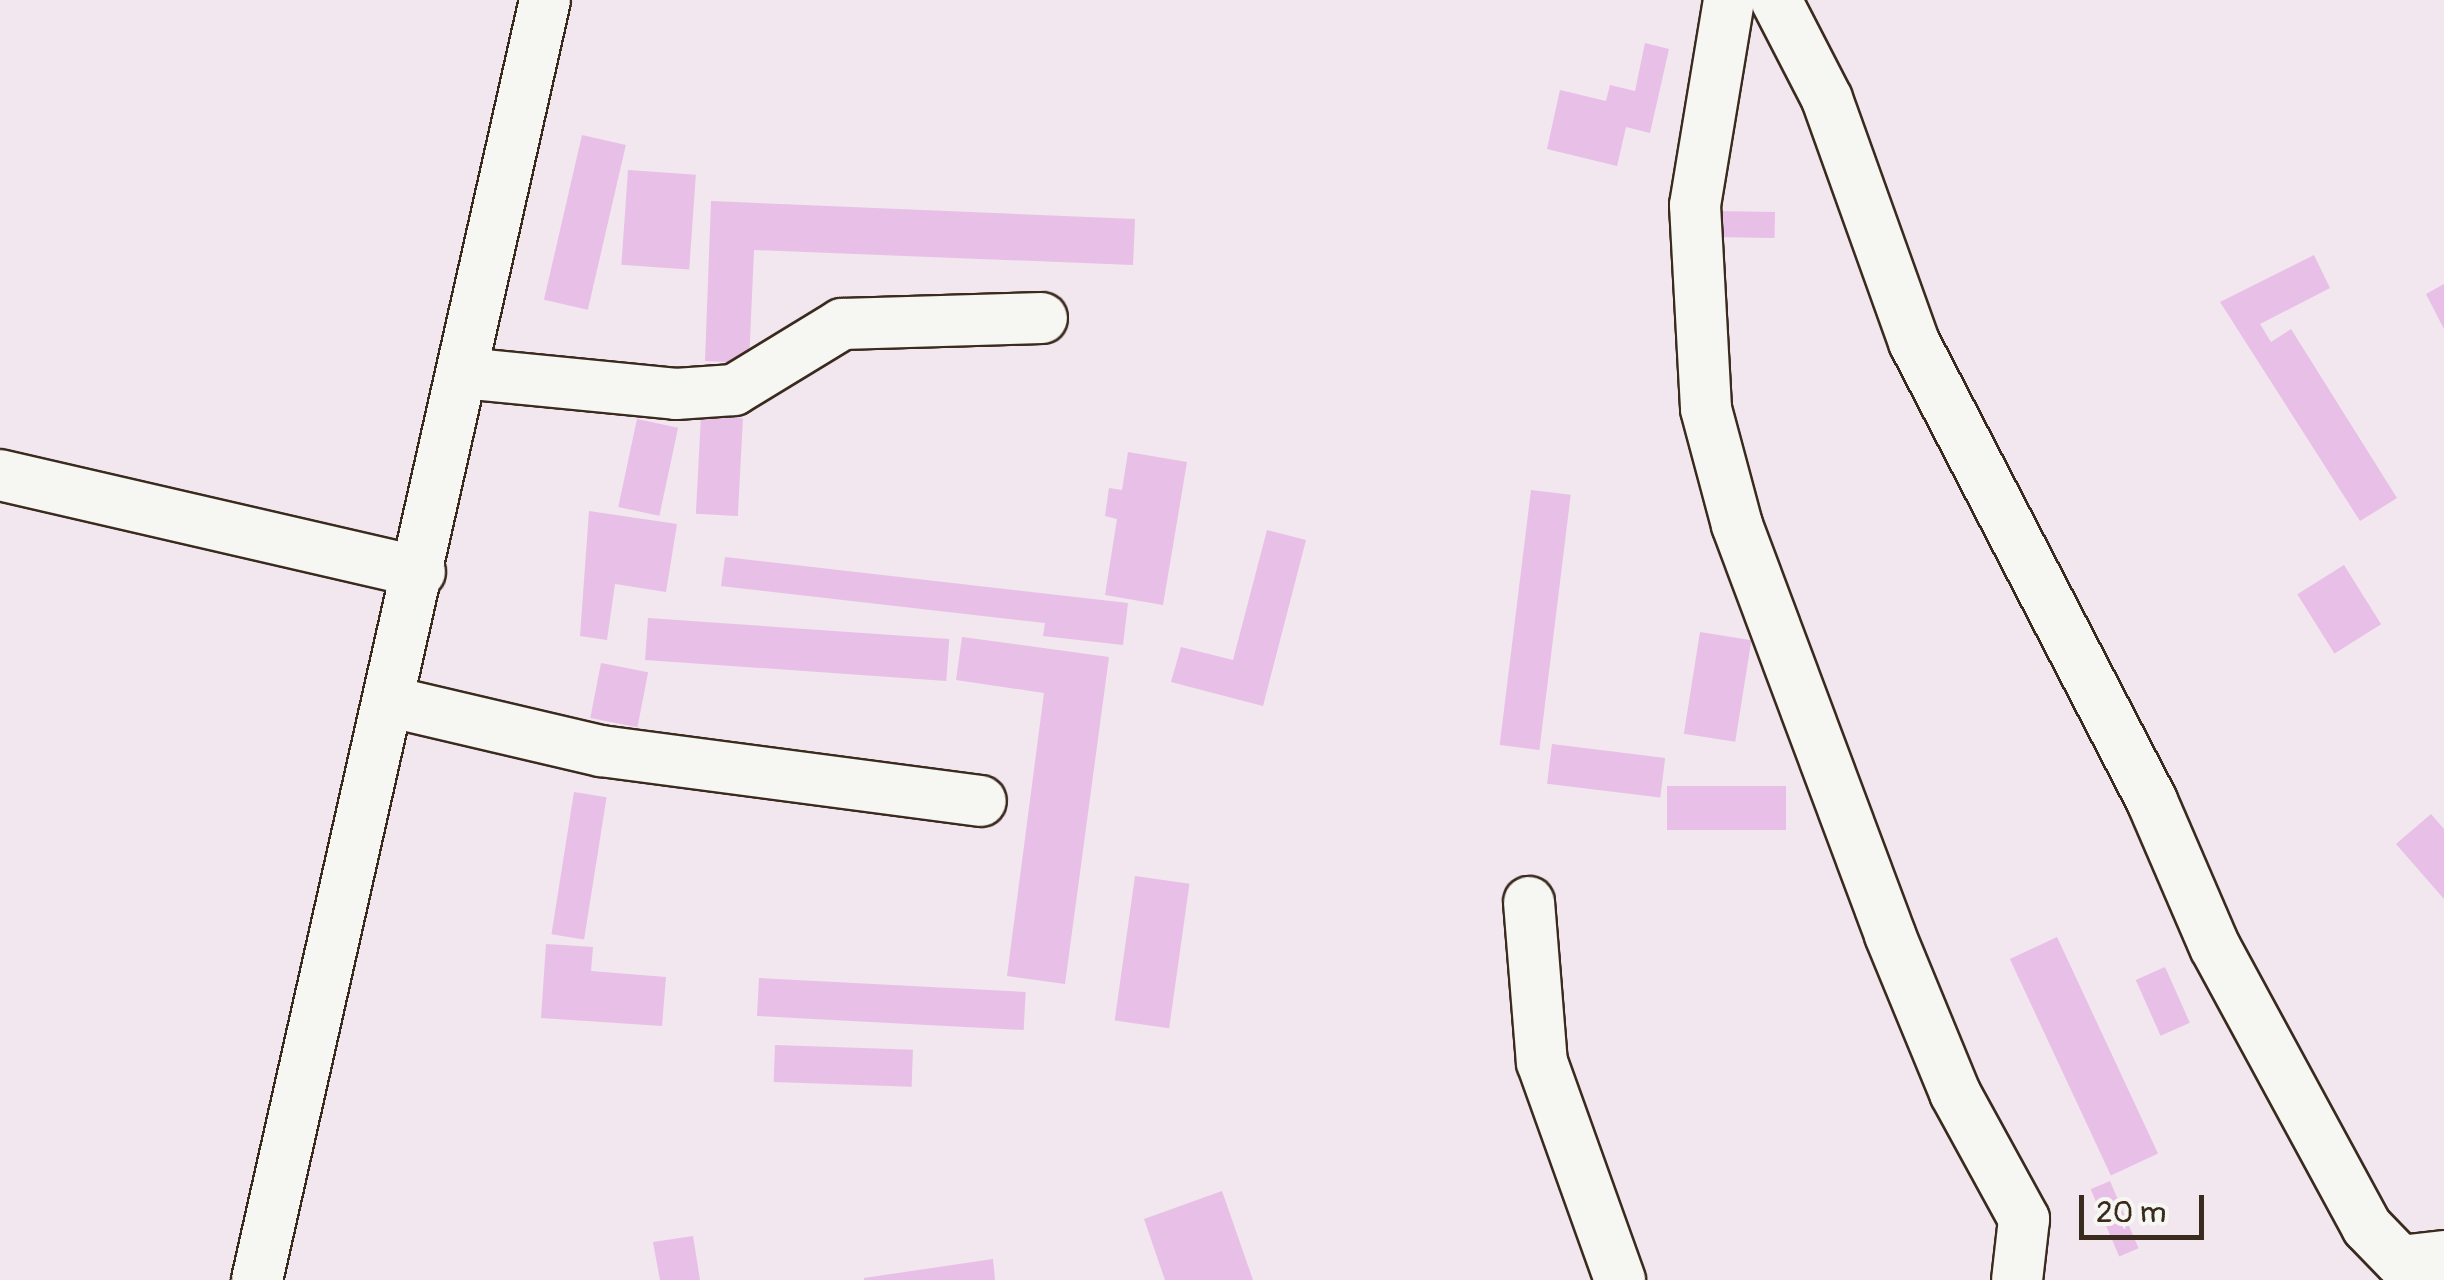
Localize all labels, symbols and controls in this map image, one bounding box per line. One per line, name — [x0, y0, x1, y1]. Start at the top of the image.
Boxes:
scale bar — [2084, 1175, 2209, 1237]
text: 20 m — [2096, 1194, 2166, 1231]

